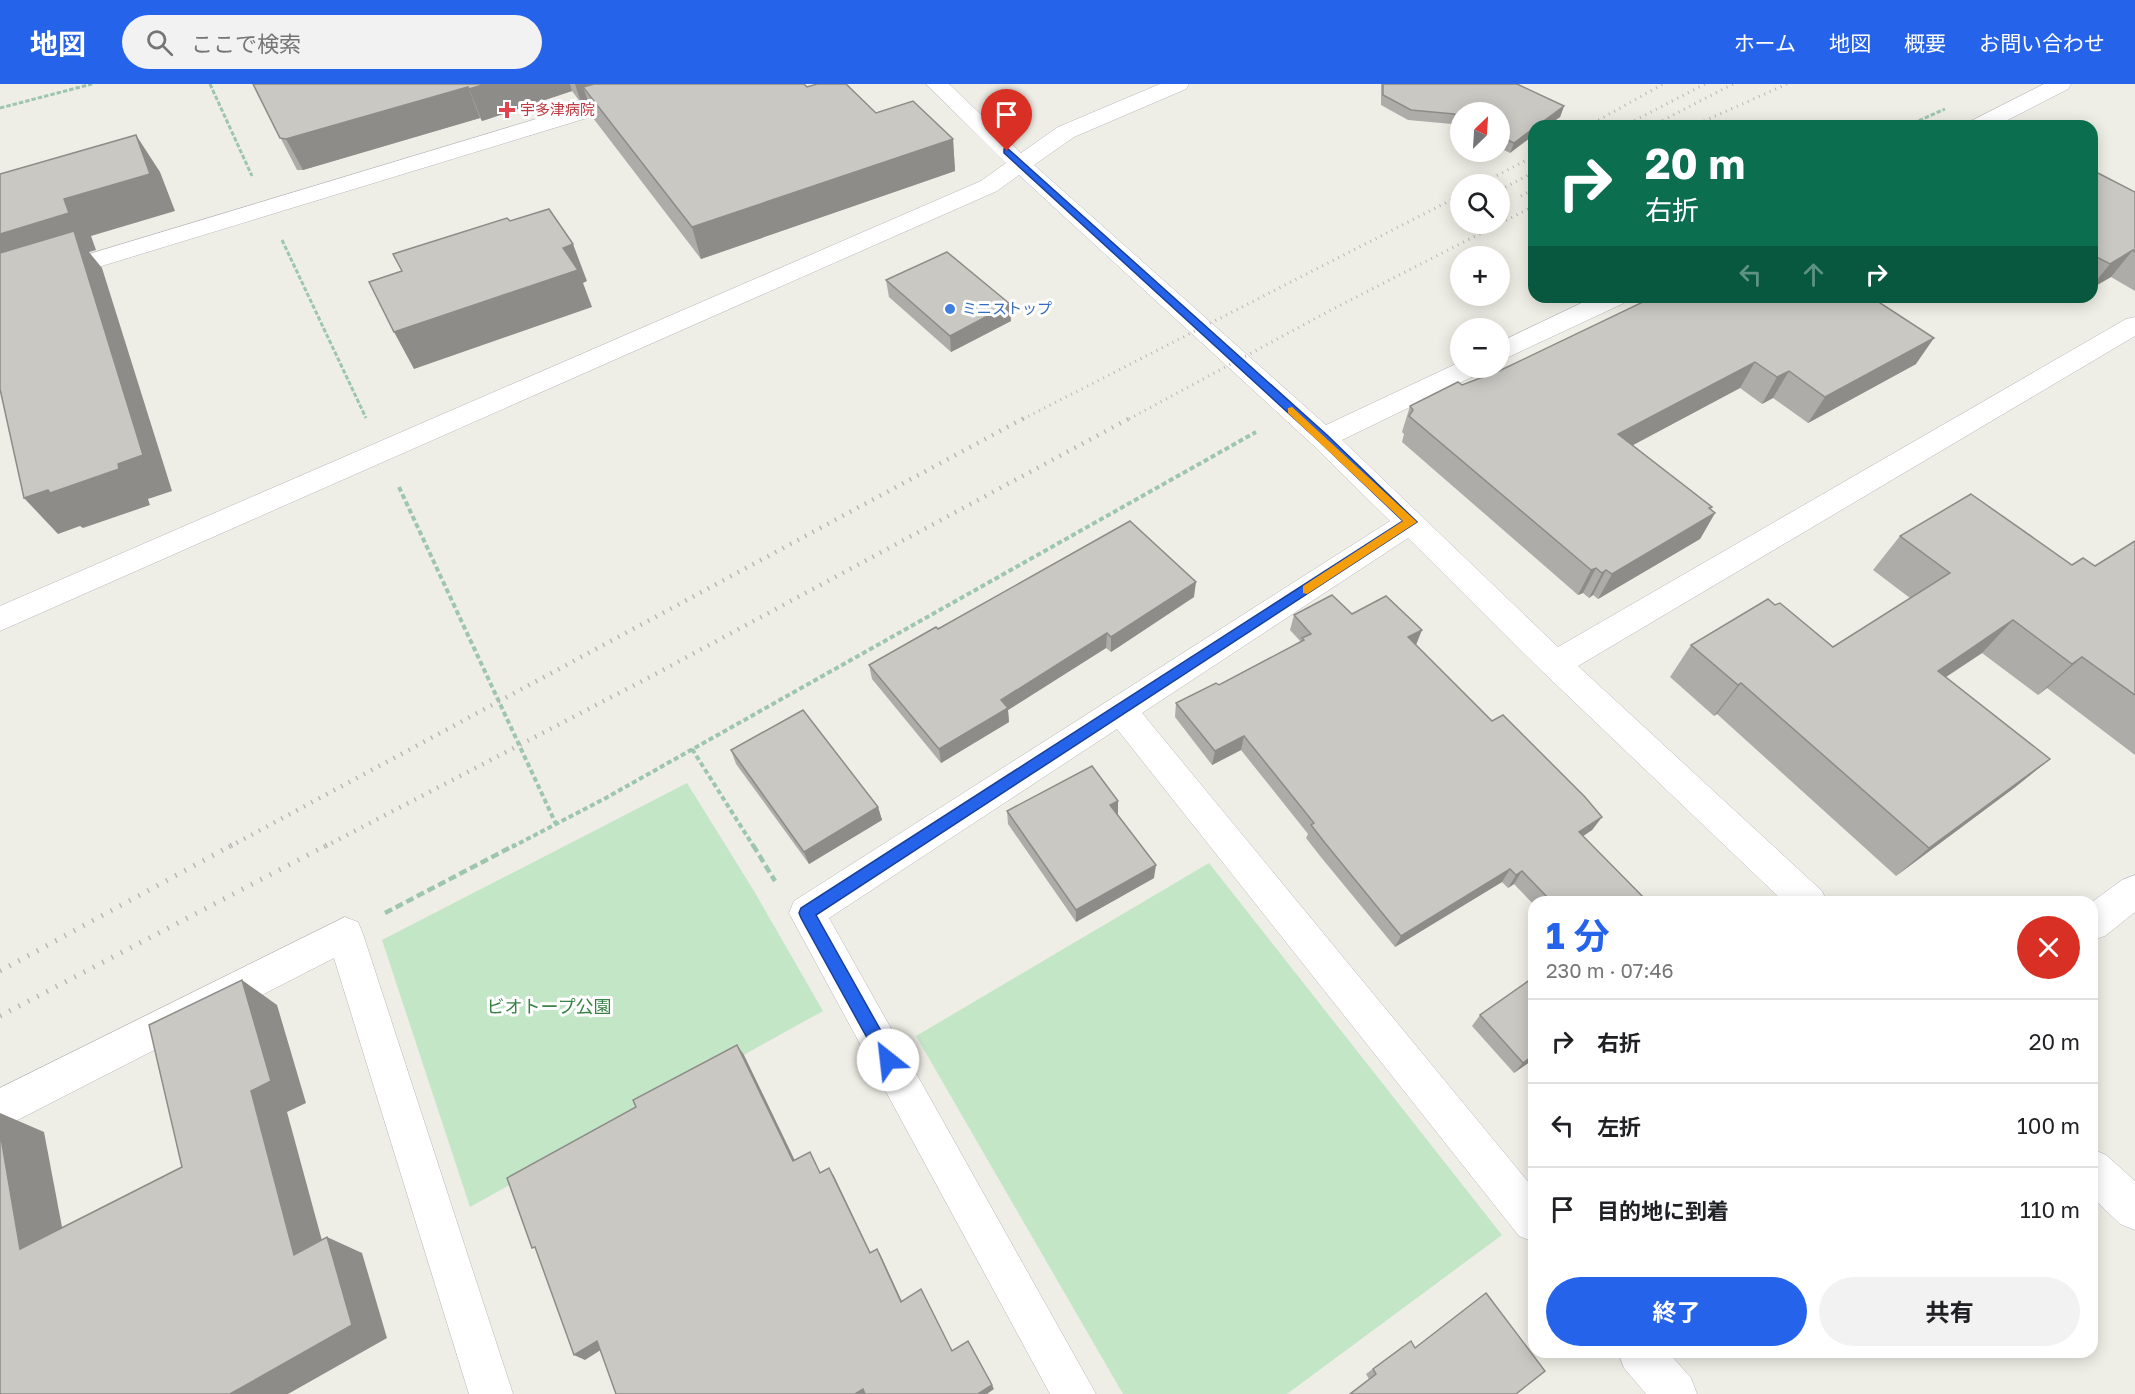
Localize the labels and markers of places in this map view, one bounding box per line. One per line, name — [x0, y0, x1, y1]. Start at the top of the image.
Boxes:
pin — [981, 89, 1032, 151]
place label: 宇多津病院 — [520, 100, 595, 118]
marker: 宇多津病院 — [498, 101, 516, 119]
place label: ミニストップ — [962, 299, 1052, 317]
marker: ミニストップ — [943, 302, 957, 316]

